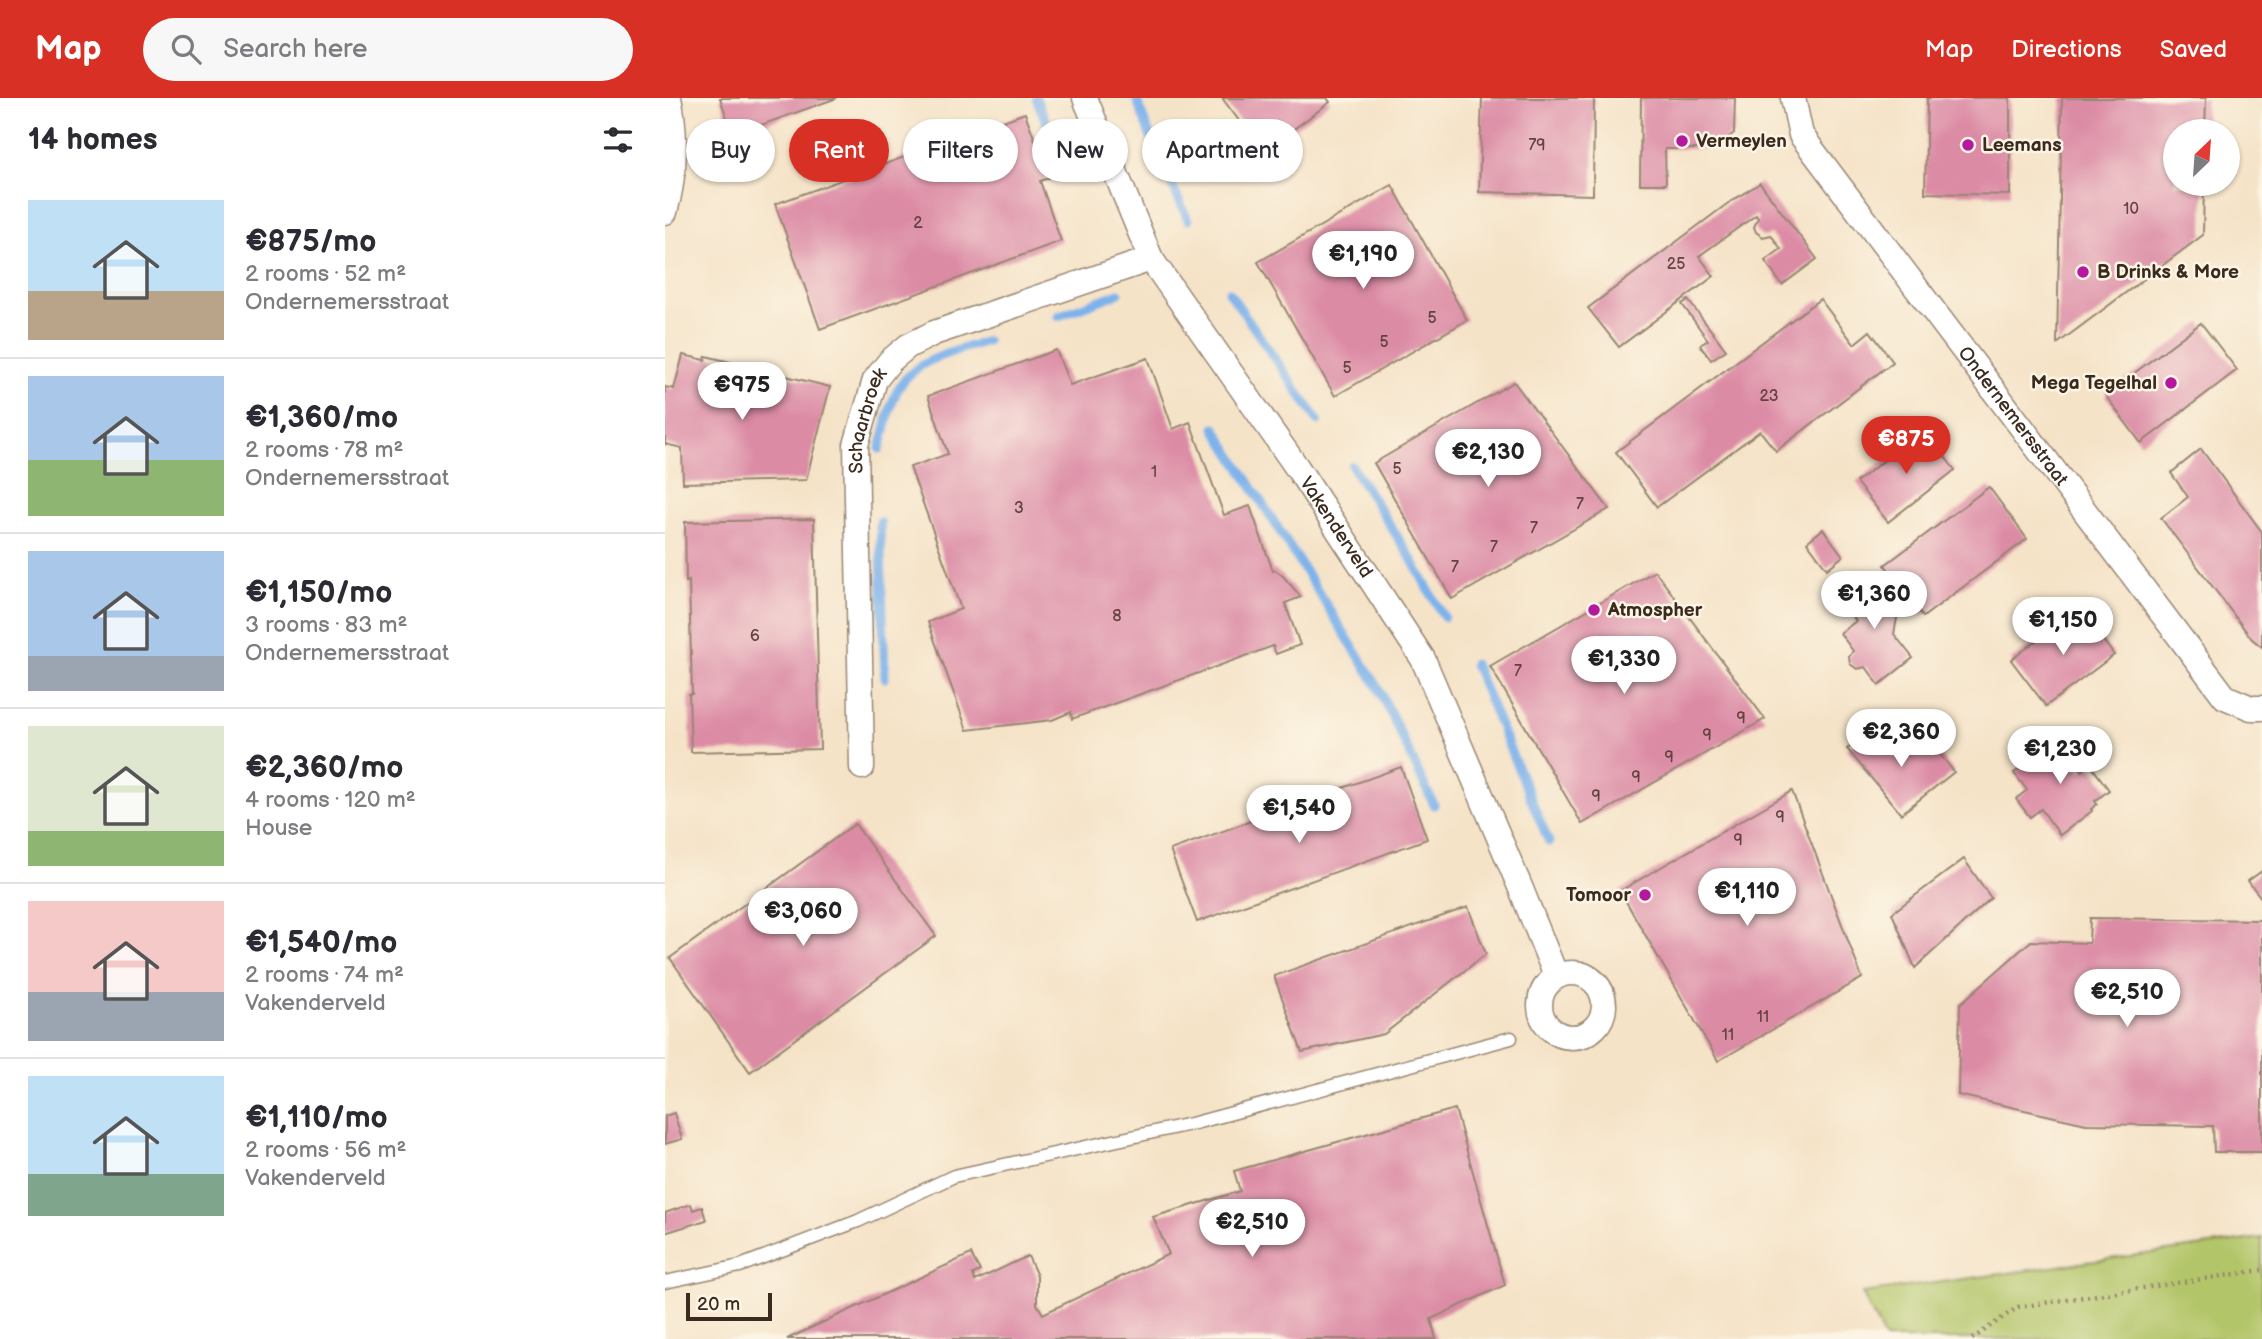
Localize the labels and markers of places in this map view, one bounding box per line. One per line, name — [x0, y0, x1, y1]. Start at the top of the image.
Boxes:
place label: Vermeylen — [1696, 130, 1787, 153]
marker: Vermeylen — [1674, 133, 1690, 149]
place label: Leemans — [1982, 134, 2062, 157]
marker: Leemans — [1960, 137, 1976, 153]
pin: €1,190 — [1306, 232, 1420, 291]
place label: B Drinks & More — [2097, 261, 2239, 284]
marker: B Drinks & More — [2075, 264, 2091, 280]
pin: €975 — [701, 362, 783, 422]
place label: Mega Tegelhal — [2031, 372, 2157, 395]
marker: Mega Tegelhal — [2163, 375, 2179, 391]
pin: €875 — [1865, 416, 1947, 476]
pin: €2,130 — [1431, 430, 1545, 489]
pin: €1,360 — [1817, 572, 1931, 631]
pin: €1,150 — [2006, 598, 2120, 657]
place label: Atmospher — [1607, 599, 1703, 622]
marker: Atmospher — [1586, 602, 1602, 618]
pin: €1,330 — [1567, 636, 1681, 696]
pin: €2,360 — [1844, 710, 1958, 769]
pin: €1,230 — [2003, 726, 2117, 786]
pin: €1,540 — [1242, 786, 1356, 845]
pin: €1,110 — [1690, 868, 1804, 928]
place label: Tomoor — [1566, 884, 1631, 907]
marker: Tomoor — [1637, 887, 1653, 903]
pin: €3,060 — [746, 888, 860, 948]
pin: €2,510 — [2070, 970, 2184, 1029]
pin: €2,510 — [1195, 1200, 1309, 1259]

